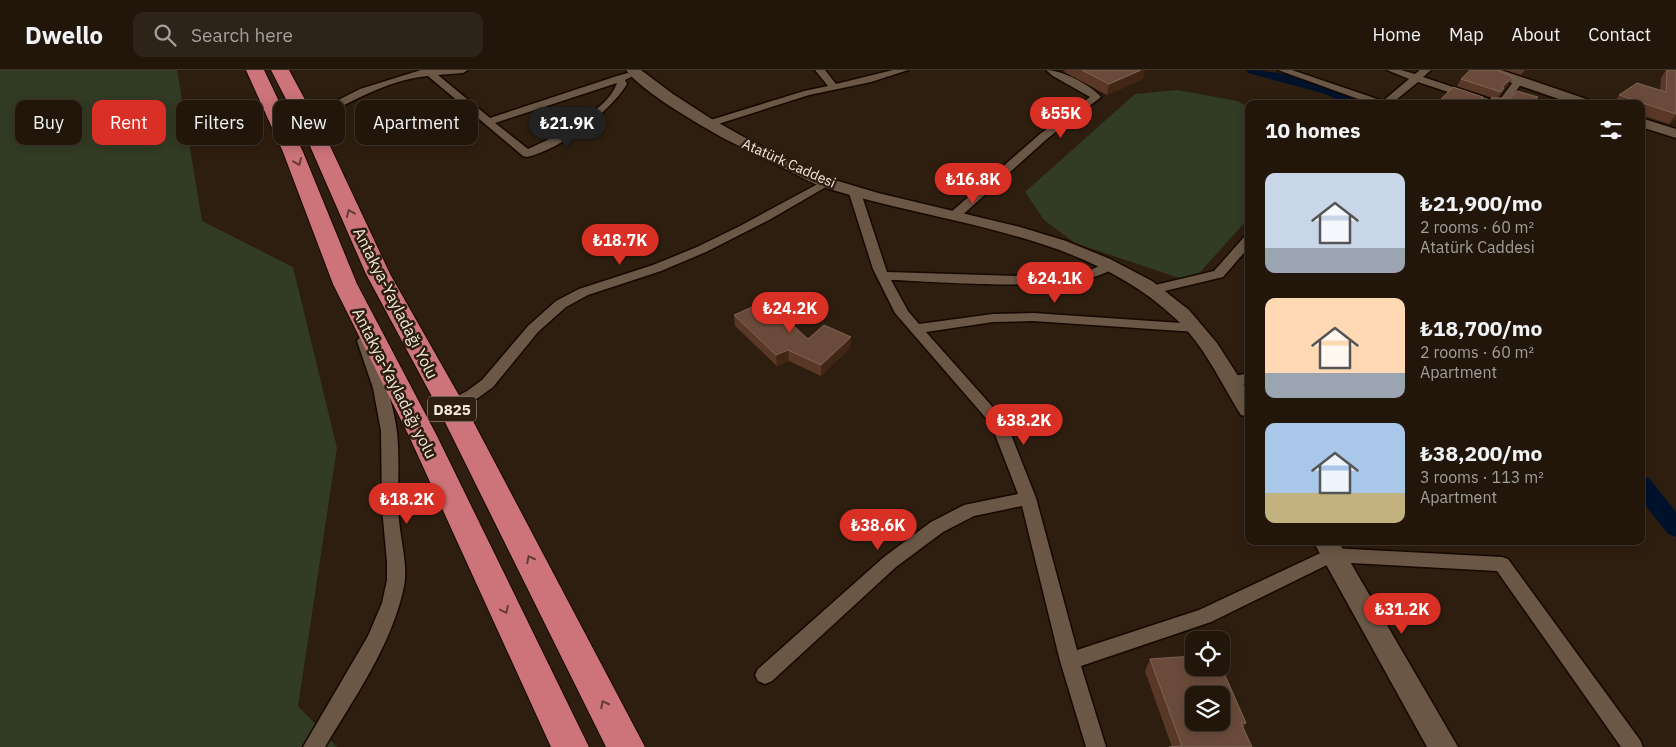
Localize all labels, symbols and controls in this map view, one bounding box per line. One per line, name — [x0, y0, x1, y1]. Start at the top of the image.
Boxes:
search box — [133, 12, 483, 57]
text: Dwello — [25, 19, 103, 51]
icon: search — [151, 21, 179, 49]
text: Search here — [191, 23, 293, 47]
text: Home — [1373, 23, 1421, 46]
text: Map — [1449, 23, 1484, 46]
text: About — [1512, 23, 1560, 46]
text: Contact — [1588, 23, 1651, 46]
pin: ₺55K — [1031, 97, 1091, 139]
chip: Buy — [15, 100, 82, 145]
chip: Rent — [92, 100, 166, 145]
chip: Filters — [176, 100, 263, 145]
chip: New — [273, 100, 345, 145]
chip: Apartment — [355, 100, 478, 145]
text: ₺55K — [1041, 103, 1081, 123]
pin: ₺21.9K — [526, 106, 608, 149]
text: ₺21.9K — [540, 113, 594, 133]
text: 10 homes — [1265, 116, 1361, 144]
icon: filters — [1597, 116, 1625, 144]
street label: Atatürk Caddesi — [739, 134, 839, 192]
one-way arrow — [291, 157, 302, 166]
pin: ₺16.8K — [932, 162, 1014, 205]
text: ₺16.8K — [946, 169, 1000, 189]
text: ₺21,900/mo — [1420, 189, 1542, 217]
icon: home — [1305, 193, 1365, 253]
one-way arrow — [346, 209, 357, 218]
text: 2 rooms · 60 m² — [1420, 217, 1534, 237]
street label: Antakya-Yayladağı Yolu — [349, 224, 443, 382]
pin: ₺18.7K — [579, 224, 661, 266]
text: ₺18.7K — [593, 230, 647, 250]
text: Atatürk Caddesi — [1420, 237, 1535, 257]
pin: ₺24.1K — [1014, 262, 1096, 304]
text: ₺24.1K — [1028, 268, 1082, 288]
pin: ₺24.2K — [749, 292, 831, 334]
text: ₺24.2K — [763, 298, 817, 318]
street label: Antakya-Yayladağı yolu — [348, 304, 442, 462]
text: ₺18,700/mo — [1420, 314, 1542, 342]
icon: home — [1305, 318, 1365, 378]
text: 2 rooms · 60 m² — [1420, 342, 1534, 362]
text: Apartment — [1420, 362, 1497, 382]
road number: D825 — [428, 396, 476, 422]
pin: ₺38.2K — [983, 404, 1065, 446]
text: ₺38.2K — [997, 410, 1051, 430]
text: ₺38,200/mo — [1420, 439, 1542, 467]
icon: home — [1305, 443, 1365, 503]
text: 3 rooms · 113 m² — [1420, 467, 1544, 487]
pin: ₺18.2K — [366, 482, 448, 525]
text: Apartment — [1420, 487, 1497, 507]
text: ₺18.2K — [380, 489, 434, 509]
pin: ₺38.6K — [837, 508, 919, 551]
text: ₺38.6K — [851, 515, 905, 535]
one-way arrow — [526, 555, 536, 564]
pin: ₺31.2K — [1361, 592, 1443, 635]
text: ₺31.2K — [1375, 599, 1429, 619]
one-way arrow — [499, 605, 510, 614]
map controls — [1185, 631, 1230, 731]
button: locate — [1185, 631, 1230, 676]
button: layers — [1185, 686, 1230, 731]
one-way arrow — [600, 700, 610, 709]

